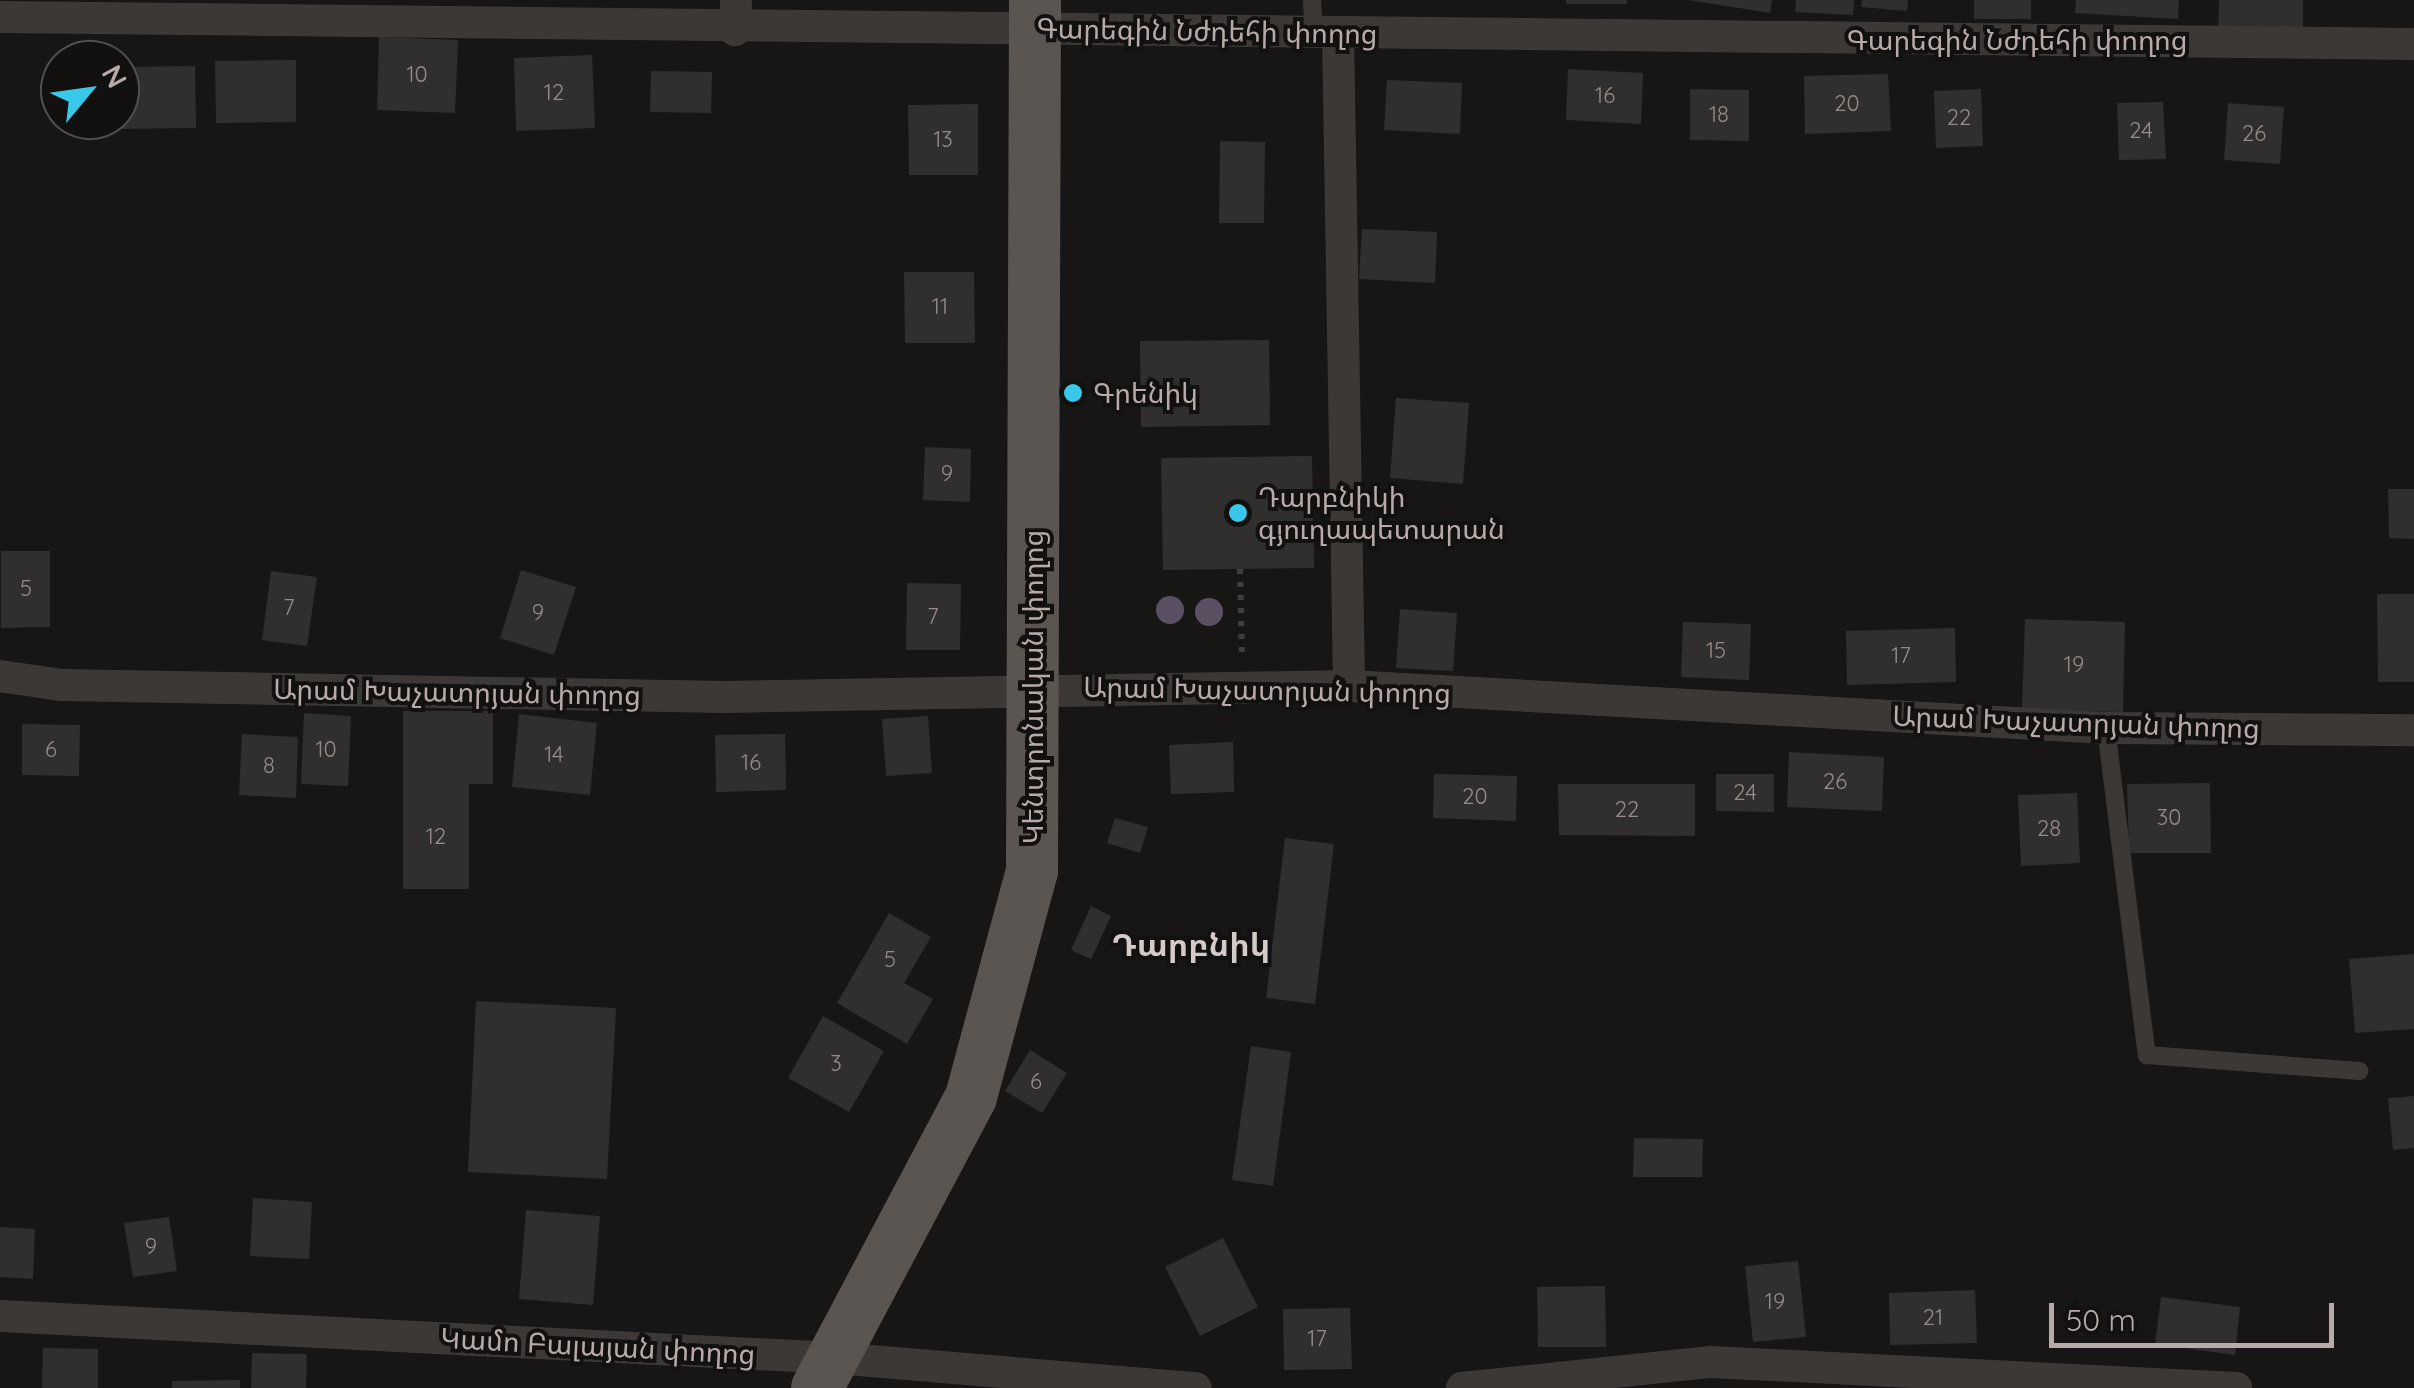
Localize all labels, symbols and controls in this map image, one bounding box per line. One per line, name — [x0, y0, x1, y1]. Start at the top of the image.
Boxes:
street label: Գարեգին Նժդեհի փողոց — [1036, 11, 1378, 51]
street label: Գարեգին Նժդեհի փողոց — [1846, 23, 2188, 57]
north arrow — [40, 40, 140, 140]
text: N — [95, 59, 135, 94]
house number: 10 — [406, 62, 428, 88]
house number: 12 — [544, 80, 564, 106]
house number: 16 — [1595, 83, 1615, 109]
house number: 20 — [1834, 91, 1860, 117]
house number: 18 — [1709, 102, 1729, 128]
house number: 22 — [1947, 105, 1971, 131]
house number: 24 — [2129, 118, 2153, 144]
house number: 26 — [2242, 121, 2266, 147]
house number: 13 — [933, 127, 953, 153]
house number: 11 — [932, 294, 948, 320]
place label: Գրենիկ — [1093, 376, 1198, 410]
marker: Գրենիկ — [1062, 382, 1084, 404]
house number: 9 — [941, 461, 953, 487]
place label: Դարբնիկի գյուղապետարան — [1258, 480, 1505, 546]
marker: Դարբնիկի գյուղապետարան — [1227, 502, 1249, 524]
street label: Կենտրոնական փողոց — [1016, 530, 1050, 844]
house number: 5 — [20, 576, 32, 602]
house number: 7 — [283, 595, 295, 621]
house number: 9 — [532, 600, 544, 626]
house number: 7 — [927, 604, 939, 630]
house number: 15 — [1706, 638, 1726, 664]
house number: 17 — [1891, 643, 1911, 669]
house number: 19 — [2064, 652, 2084, 678]
street label: Արամ Խաչատրյան փողոց — [1083, 670, 1451, 710]
street label: Արամ Խաչատրյան փողոց — [273, 672, 641, 712]
street label: Արամ Խաչատրյան փողոց — [1892, 699, 2260, 745]
house number: 6 — [45, 737, 57, 763]
house number: 10 — [315, 737, 337, 763]
house number: 14 — [544, 742, 564, 768]
house number: 16 — [741, 750, 761, 776]
house number: 8 — [263, 753, 275, 779]
house number: 26 — [1823, 769, 1847, 795]
house number: 24 — [1733, 780, 1757, 806]
house number: 20 — [1462, 784, 1488, 810]
house number: 22 — [1615, 797, 1639, 823]
house number: 30 — [2157, 805, 2181, 831]
house number: 28 — [2037, 816, 2061, 842]
house number: 12 — [426, 824, 446, 850]
district label: Դարբնիկ — [1112, 925, 1270, 963]
house number: 5 — [884, 947, 896, 973]
house number: 3 — [830, 1051, 842, 1077]
house number: 6 — [1030, 1069, 1042, 1095]
house number: 9 — [145, 1234, 157, 1260]
scale bar — [2054, 1283, 2339, 1345]
house number: 19 — [1765, 1289, 1785, 1315]
text: 50 m — [2066, 1301, 2136, 1339]
house number: 21 — [1923, 1305, 1943, 1331]
street label: Կամո Բալայան փողոց — [440, 1321, 756, 1371]
house number: 17 — [1307, 1326, 1327, 1352]

